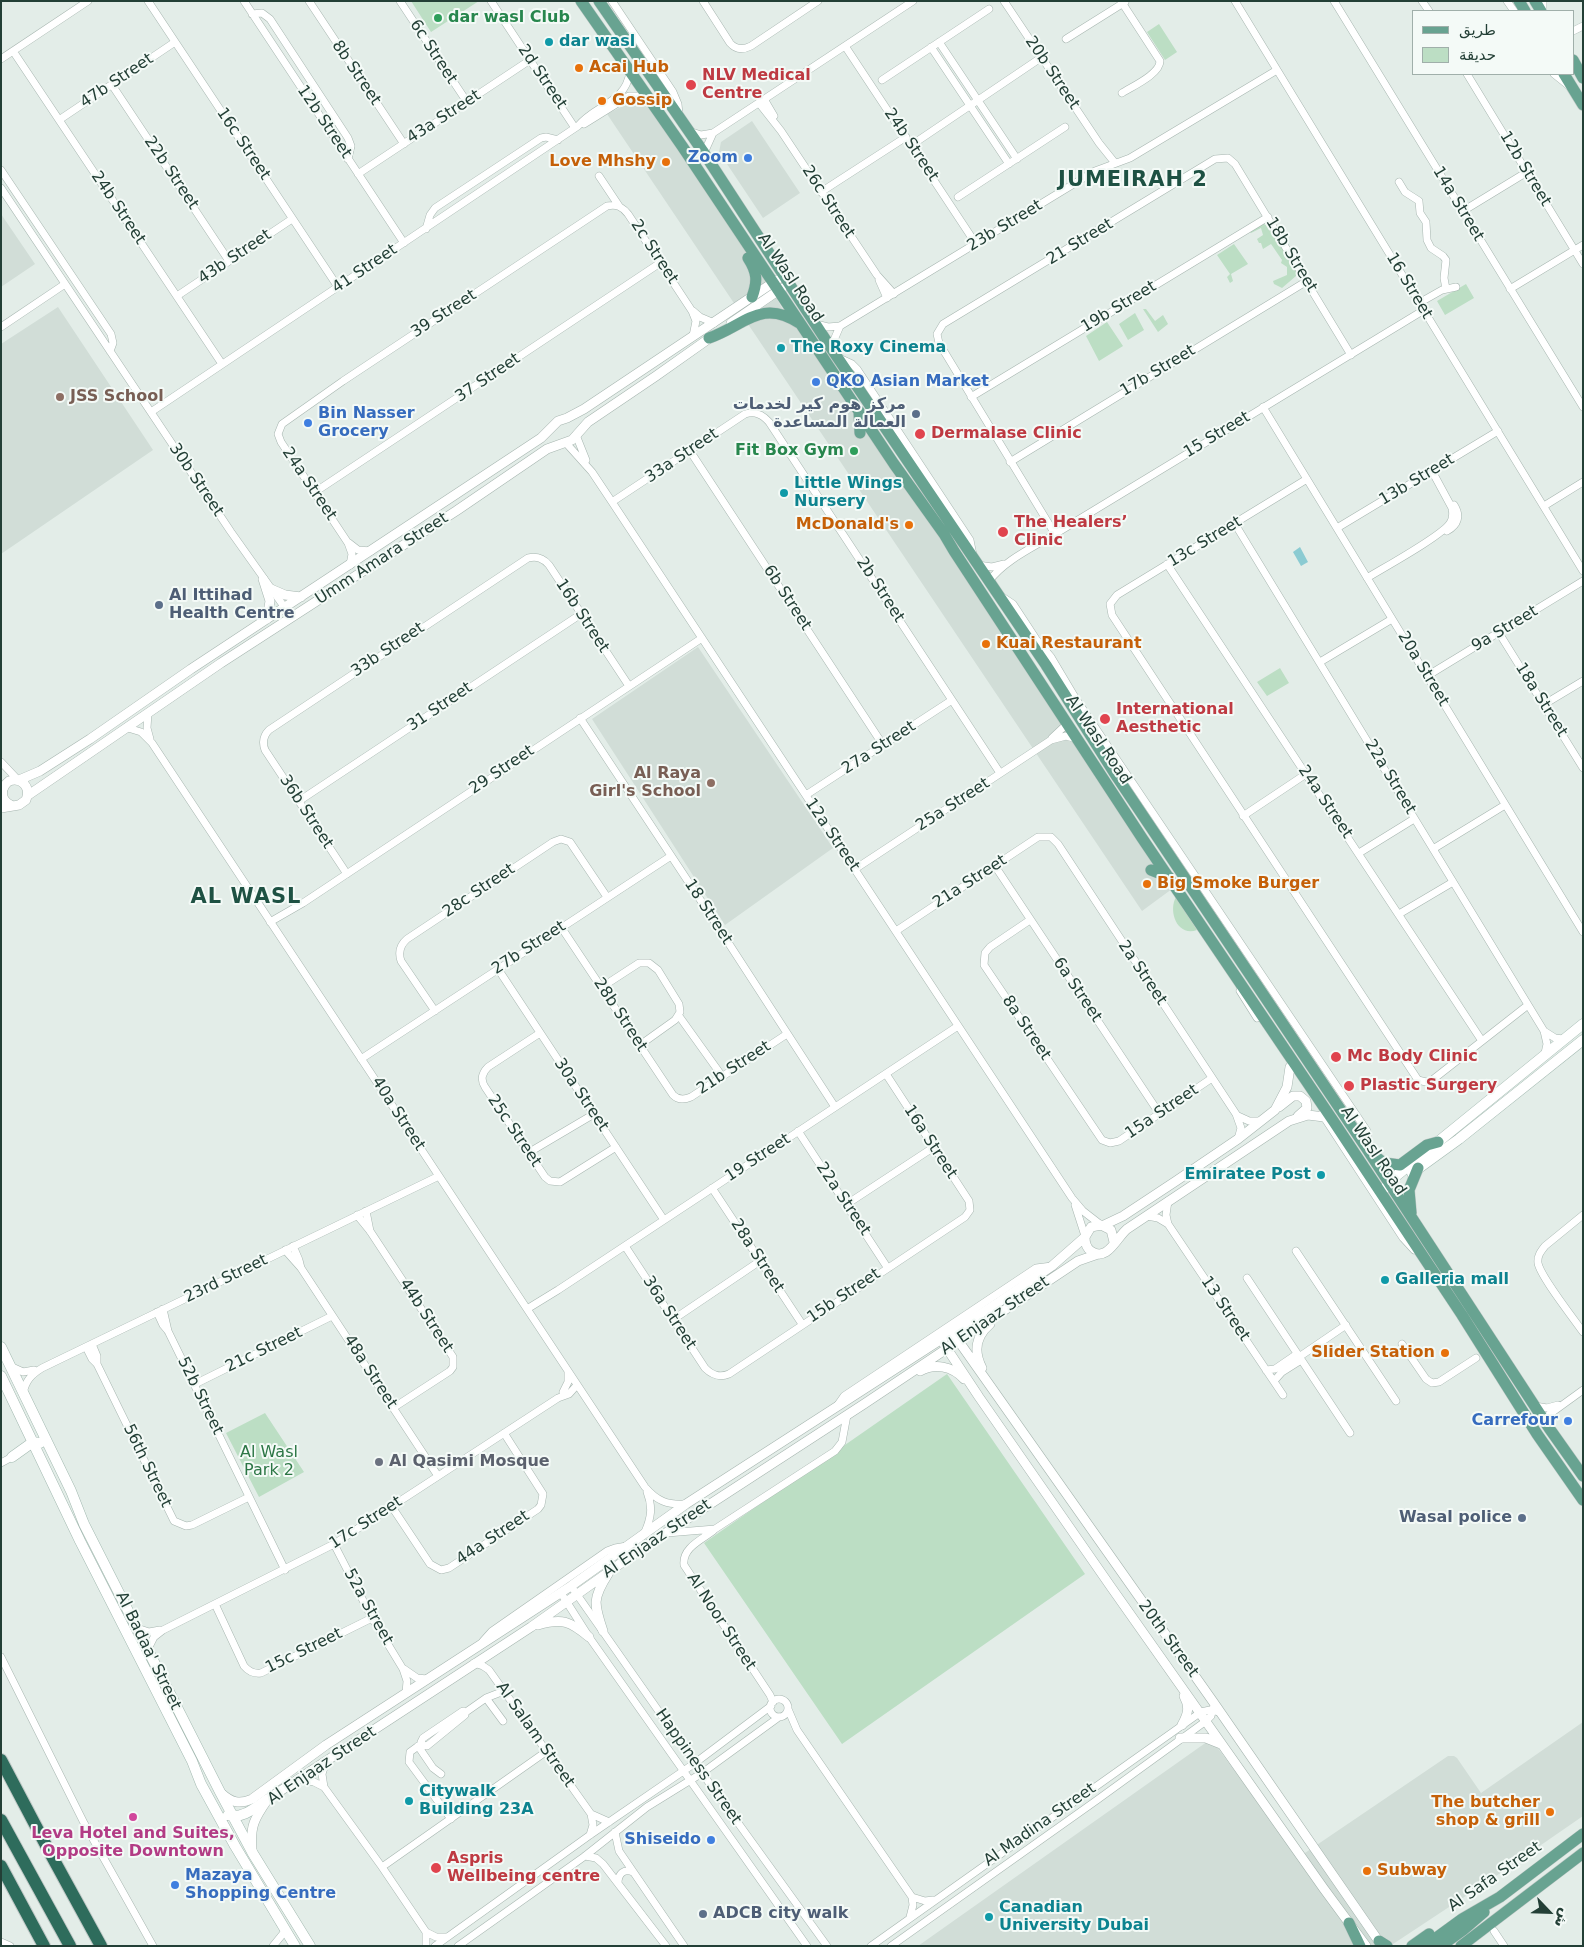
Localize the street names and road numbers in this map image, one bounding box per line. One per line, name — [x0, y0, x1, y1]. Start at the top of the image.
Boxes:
street label: 6c Street — [405, 16, 461, 88]
street label: 20b Street — [1020, 33, 1084, 113]
street label: 8b Street — [327, 37, 385, 109]
street label: 2d Street — [513, 41, 571, 113]
street label: 47b Street — [77, 49, 157, 113]
street label: 12b Street — [292, 82, 356, 162]
street label: 43a Street — [404, 86, 484, 148]
street label: 16c Street — [212, 104, 274, 184]
street label: 24b Street — [879, 105, 943, 185]
street label: 12b Street — [1495, 128, 1555, 210]
street label: 22b Street — [139, 133, 203, 213]
street label: 26c Street — [797, 162, 859, 242]
street label: 14a Street — [1428, 163, 1488, 245]
street label: 24b Street — [86, 168, 150, 248]
street label: 23b Street — [964, 196, 1046, 256]
street label: 18b Street — [1261, 214, 1321, 296]
street label: 21 Street — [1043, 215, 1117, 269]
street label: 2c Street — [626, 216, 682, 288]
street label: 43b Street — [195, 225, 275, 289]
street label: Al Wasl Road — [753, 230, 827, 326]
street label: 41 Street — [329, 240, 401, 298]
street label: 16 Street — [1382, 249, 1436, 323]
street label: 19b Street — [1078, 277, 1160, 337]
street label: 39 Street — [408, 286, 480, 342]
street label: 17b Street — [1117, 341, 1199, 401]
street label: 37 Street — [452, 349, 524, 407]
street label: 15 Street — [1180, 408, 1254, 462]
street label: 33a Street — [642, 425, 722, 487]
street label: 30b Street — [164, 440, 228, 520]
street label: 24a Street — [278, 444, 340, 524]
street label: 13b Street — [1376, 450, 1458, 510]
street label: Umm Amara Street — [312, 509, 452, 609]
street label: 13c Street — [1165, 512, 1245, 572]
street label: 2b Street — [852, 554, 908, 626]
street label: 6b Street — [759, 562, 815, 634]
street label: 16b Street — [551, 575, 613, 657]
street label: 9a Street — [1468, 602, 1542, 656]
street label: 33b Street — [348, 618, 428, 682]
street label: 20a Street — [1393, 628, 1453, 710]
street label: 18a Street — [1511, 659, 1571, 741]
street label: 31 Street — [404, 678, 476, 736]
street label: Al Wasl Road — [1061, 692, 1135, 788]
street label: 27a Street — [839, 717, 919, 779]
street label: 22a Street — [1360, 736, 1420, 818]
street label: 29 Street — [466, 741, 538, 799]
street label: 24a Street — [1294, 762, 1356, 842]
street label: 36b Street — [275, 771, 337, 853]
street label: 25a Street — [913, 774, 993, 836]
street label: 12a Street — [801, 795, 863, 875]
street label: 21a Street — [930, 851, 1010, 913]
street label: 28c Street — [439, 860, 519, 922]
street label: 18 Street — [680, 876, 736, 948]
street label: 27b Street — [488, 917, 570, 979]
street label: 2a Street — [1113, 937, 1171, 1009]
street label: 6a Street — [1048, 954, 1106, 1026]
street label: 28b Street — [589, 974, 651, 1056]
street label: 8a Street — [997, 992, 1055, 1064]
street label: 21b Street — [693, 1037, 775, 1099]
street label: 30a Street — [550, 1055, 612, 1135]
street label: 40a Street — [367, 1074, 429, 1154]
street label: 15a Street — [1122, 1081, 1202, 1143]
street label: 25c Street — [483, 1091, 545, 1171]
street label: 16a Street — [899, 1102, 961, 1182]
street label: Al Wasl Road — [1336, 1103, 1410, 1199]
street label: 19 Street — [722, 1130, 794, 1186]
street label: 22a Street — [812, 1159, 874, 1239]
street label: 28a Street — [726, 1216, 788, 1296]
street label: 23rd Street — [181, 1251, 271, 1307]
street label: 15b Street — [804, 1264, 884, 1328]
street label: 36a Street — [638, 1273, 700, 1353]
street label: Al Enjaaz Street — [937, 1273, 1053, 1359]
street label: 13 Street — [1196, 1273, 1254, 1345]
street label: 44b Street — [395, 1275, 457, 1357]
street label: 21c Street — [223, 1323, 305, 1377]
street label: 48a Street — [339, 1332, 401, 1412]
street label: 52b Street — [173, 1354, 227, 1438]
street label: 56th Street — [119, 1421, 175, 1511]
street label: 17c Street — [326, 1492, 406, 1554]
street label: Al Enjaaz Street — [599, 1496, 715, 1582]
street label: 44a Street — [453, 1507, 533, 1569]
street label: 52a Street — [339, 1566, 397, 1648]
street label: Al Noor Street — [682, 1570, 760, 1674]
street label: Al Badaa' Street — [111, 1589, 185, 1713]
street label: 20th Street — [1134, 1597, 1202, 1681]
street label: 15c Street — [263, 1624, 345, 1678]
street label: Al Salam Street — [492, 1679, 578, 1791]
street label: Happiness Street — [651, 1705, 745, 1829]
street label: Al Enjaaz Street — [264, 1723, 380, 1809]
street label: Al Madina Street — [980, 1779, 1100, 1871]
street label: Al Safa Street — [1445, 1838, 1545, 1916]

